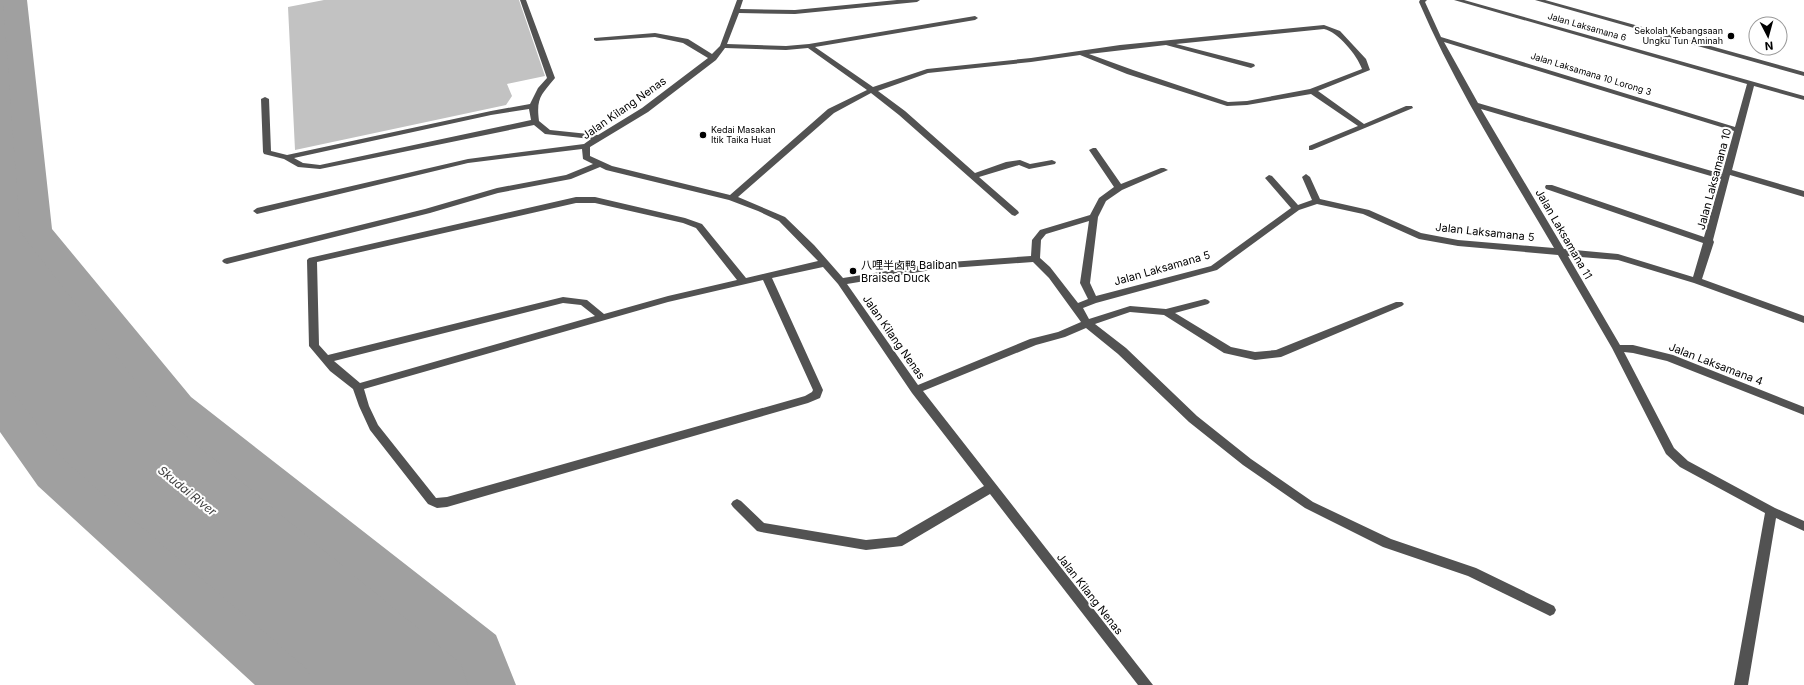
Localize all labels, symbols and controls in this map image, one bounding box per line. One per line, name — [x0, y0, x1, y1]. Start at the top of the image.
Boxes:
street label: Jalan Laksamana 6 — [1546, 10, 1628, 43]
north arrow — [1748, 16, 1788, 56]
place label: Sekolah Kebangsaan Ungku Tun Aminah — [1634, 25, 1723, 46]
marker: Sekolah Kebangsaan Ungku Tun Aminah — [1726, 31, 1736, 41]
text: N — [1764, 39, 1774, 53]
street label: Jalan Laksamana 10 Lorong 3 — [1529, 50, 1653, 97]
street label: Jalan Kilang Nenas — [579, 74, 669, 142]
place label: Kedai Masakan Itik Taika Huat — [711, 124, 776, 145]
street label: Jalan Laksamana 10 — [1694, 127, 1734, 231]
marker: Kedai Masakan Itik Taika Huat — [698, 130, 708, 140]
street label: Jalan Laksamana 11 — [1532, 186, 1596, 282]
street label: Jalan Laksamana 5 — [1435, 220, 1536, 244]
street label: Jalan Laksamana 5 — [1112, 247, 1212, 288]
place label: 八哩半卤鸭 Baliban Braised Duck — [861, 258, 957, 285]
marker: 八哩半卤鸭 Baliban Braised Duck — [848, 266, 858, 276]
street label: Jalan Kilang Nenas — [860, 292, 928, 382]
street label: Jalan Laksamana 4 — [1667, 340, 1765, 388]
water label: Skudai River — [155, 462, 220, 519]
street label: Jalan Kilang Nenas — [1054, 550, 1126, 638]

